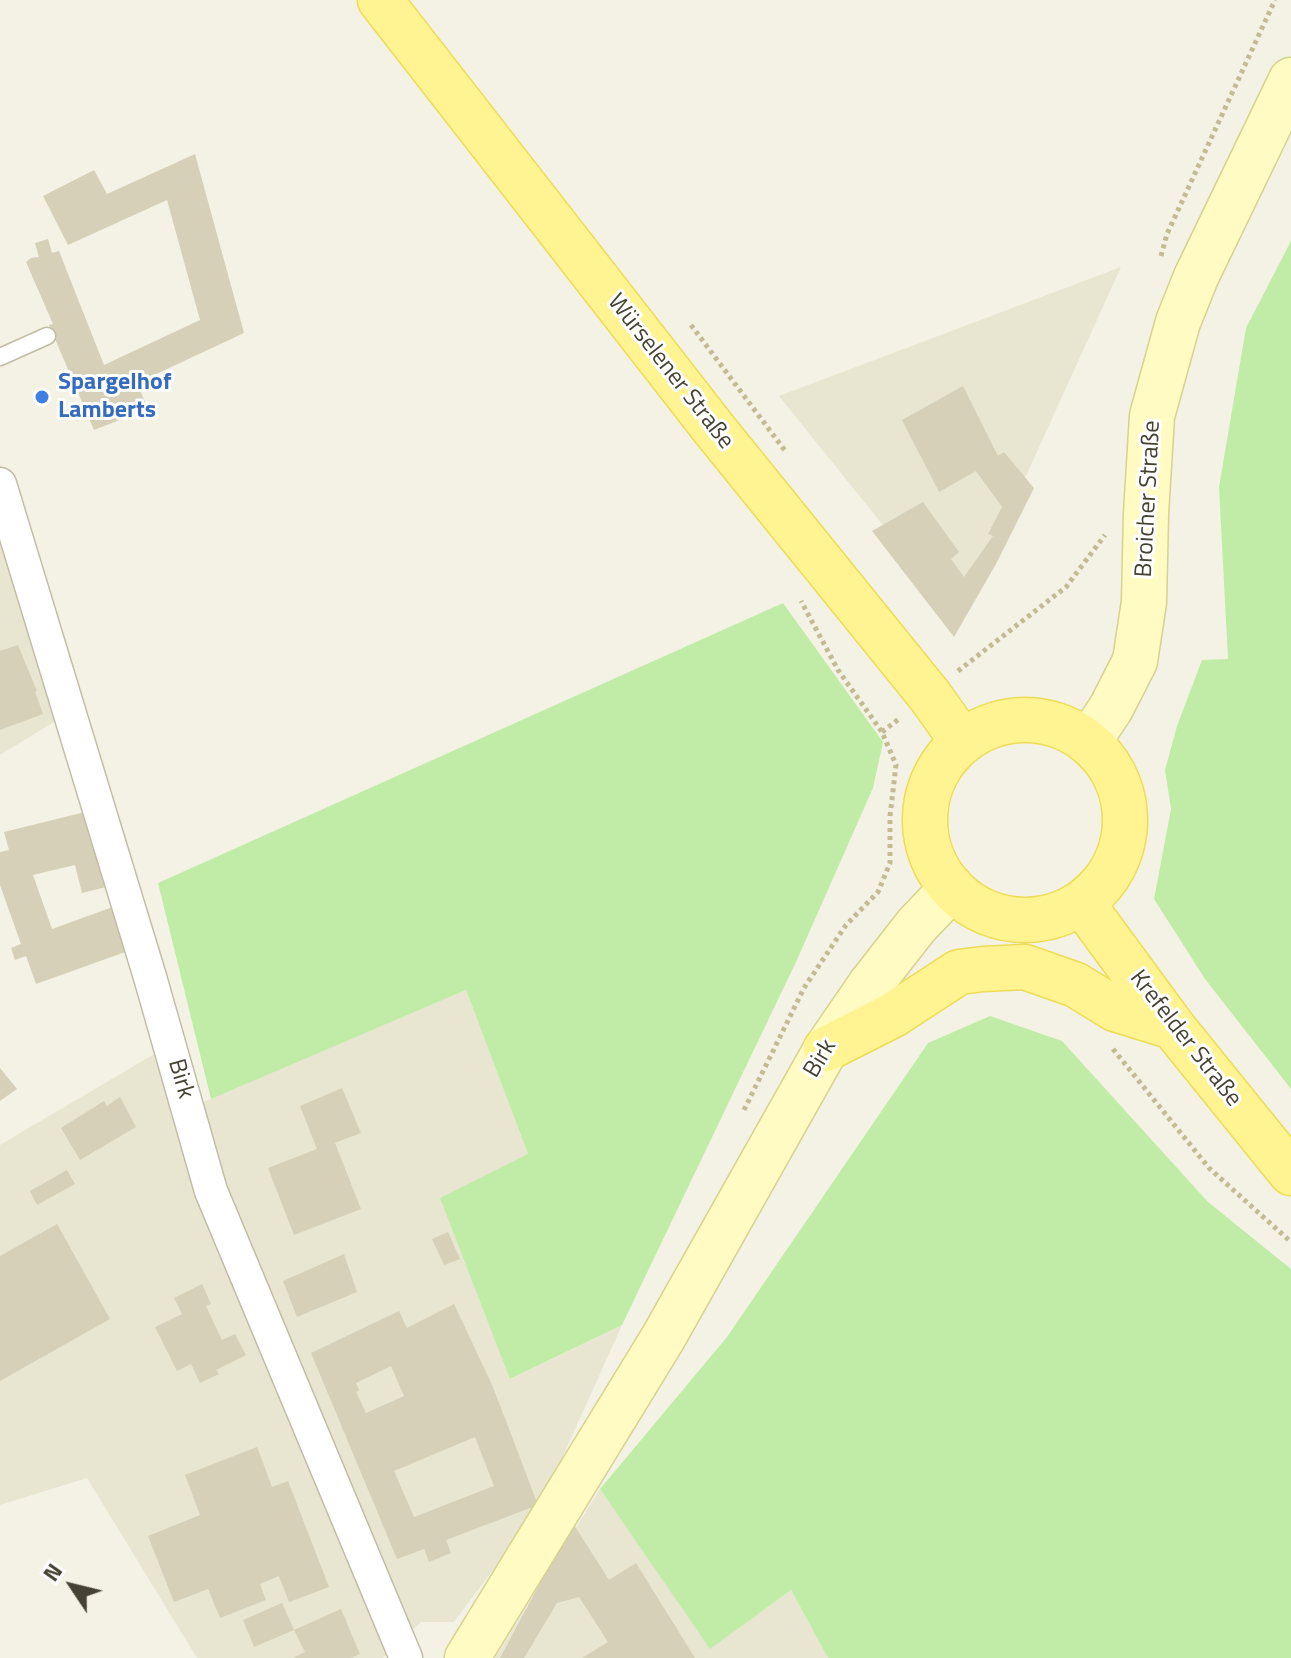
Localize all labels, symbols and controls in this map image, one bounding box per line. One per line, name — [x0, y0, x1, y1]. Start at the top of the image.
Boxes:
street label: Würselener Straße — [600, 289, 740, 455]
place label: Spargelhof Lamberts — [58, 369, 171, 425]
marker: Spargelhof Lamberts — [33, 388, 51, 406]
street label: Broicher Straße — [1131, 420, 1167, 578]
street label: Krefelder Straße — [1123, 965, 1247, 1113]
street label: Birk — [798, 1035, 844, 1083]
street label: Birk — [161, 1056, 199, 1102]
north arrow — [32, 1546, 112, 1626]
text: N — [34, 1556, 71, 1588]

